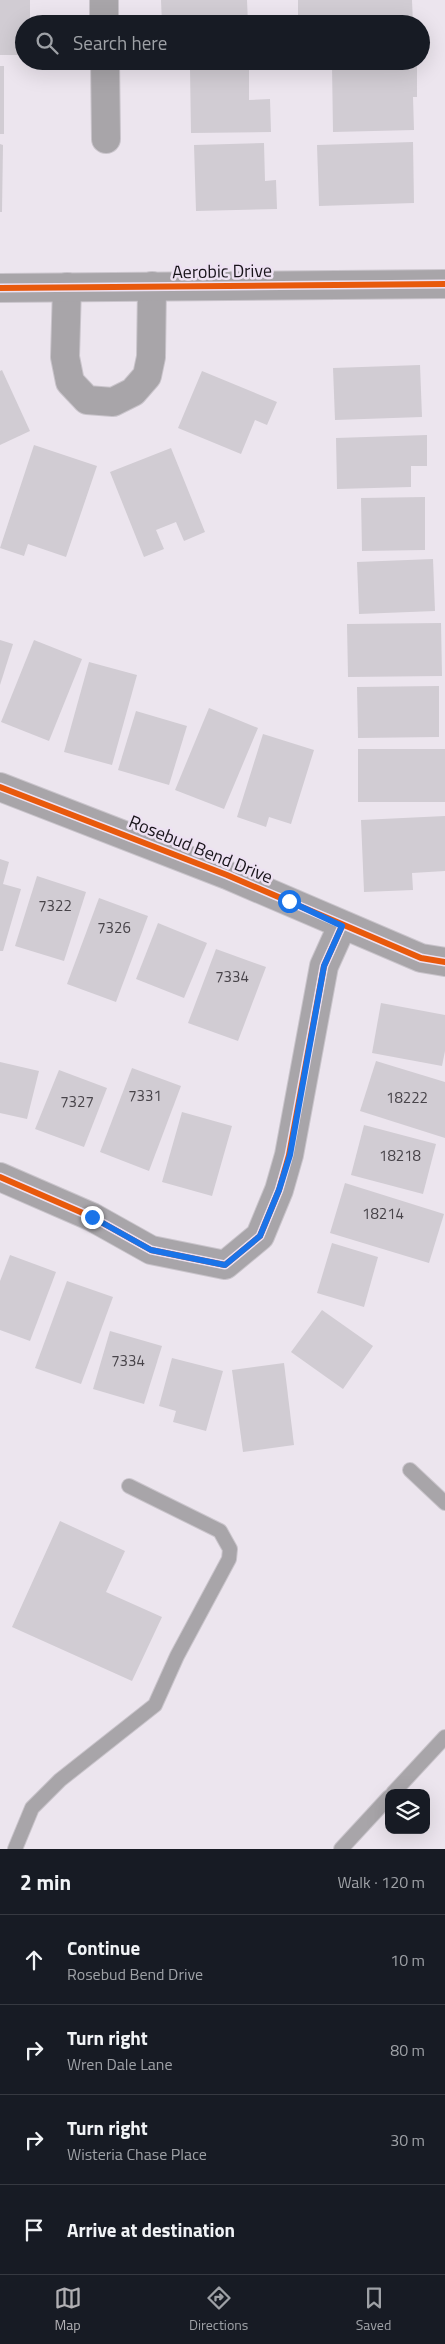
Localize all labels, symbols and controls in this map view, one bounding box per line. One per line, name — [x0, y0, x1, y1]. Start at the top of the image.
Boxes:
search box — [15, 15, 430, 70]
text: Search here — [73, 28, 167, 57]
icon: search — [33, 29, 61, 57]
street label: Aerobic Drive — [172, 257, 272, 285]
street label: Rosebud Bend Drive — [125, 808, 277, 890]
route start — [278, 890, 301, 913]
house number: 7322 — [38, 894, 72, 917]
house number: 7326 — [97, 916, 131, 939]
house number: 7334 — [215, 965, 249, 988]
house number: 7331 — [128, 1084, 162, 1107]
house number: 18222 — [386, 1086, 428, 1109]
house number: 7327 — [60, 1090, 94, 1113]
house number: 18218 — [379, 1144, 421, 1167]
house number: 18214 — [362, 1202, 404, 1225]
route end — [81, 1206, 104, 1229]
house number: 7334 — [111, 1349, 145, 1372]
map controls — [385, 1789, 430, 1834]
button: layers — [385, 1789, 430, 1834]
text: 2 min — [20, 1866, 71, 1898]
text: Walk · 120 m — [337, 1870, 425, 1894]
text: Continue — [67, 1933, 140, 1962]
icon: ahead — [20, 1946, 48, 1974]
text: 10 m — [390, 1948, 425, 1972]
text: Rosebud Bend Drive — [67, 1962, 203, 1986]
text: Turn right — [67, 2023, 148, 2052]
icon: right — [20, 2036, 48, 2064]
text: 80 m — [390, 2038, 425, 2062]
text: Wren Dale Lane — [67, 2052, 173, 2076]
text: Turn right — [67, 2113, 148, 2142]
icon: right — [20, 2126, 48, 2154]
text: 30 m — [390, 2128, 425, 2152]
text: Wisteria Chase Place — [67, 2142, 207, 2166]
text: Arrive at destination — [67, 2215, 235, 2244]
icon: arrive — [20, 2216, 48, 2244]
tab: Map — [54, 2284, 82, 2335]
tab: Directions — [189, 2284, 248, 2335]
tab: Saved — [356, 2284, 391, 2335]

